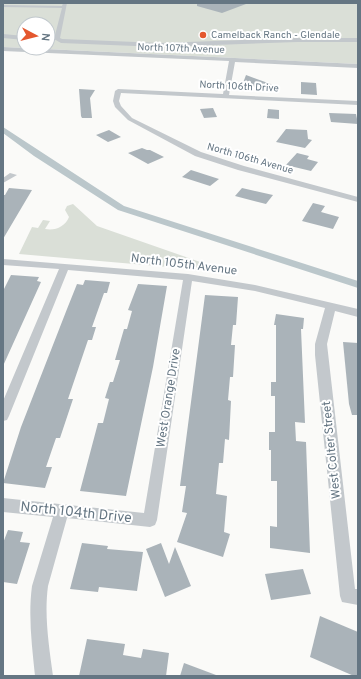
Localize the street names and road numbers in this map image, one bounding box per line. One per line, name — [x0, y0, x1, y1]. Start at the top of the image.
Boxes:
street label: North 107th Avenue — [137, 41, 225, 57]
street label: North 106th Drive — [199, 78, 279, 96]
street label: North 106th Avenue — [205, 140, 295, 178]
street label: North 105th Avenue — [130, 251, 238, 279]
street label: West Orange Drive — [153, 347, 185, 449]
street label: West Colter Street — [319, 400, 345, 500]
street label: North 104th Drive — [20, 499, 132, 527]

